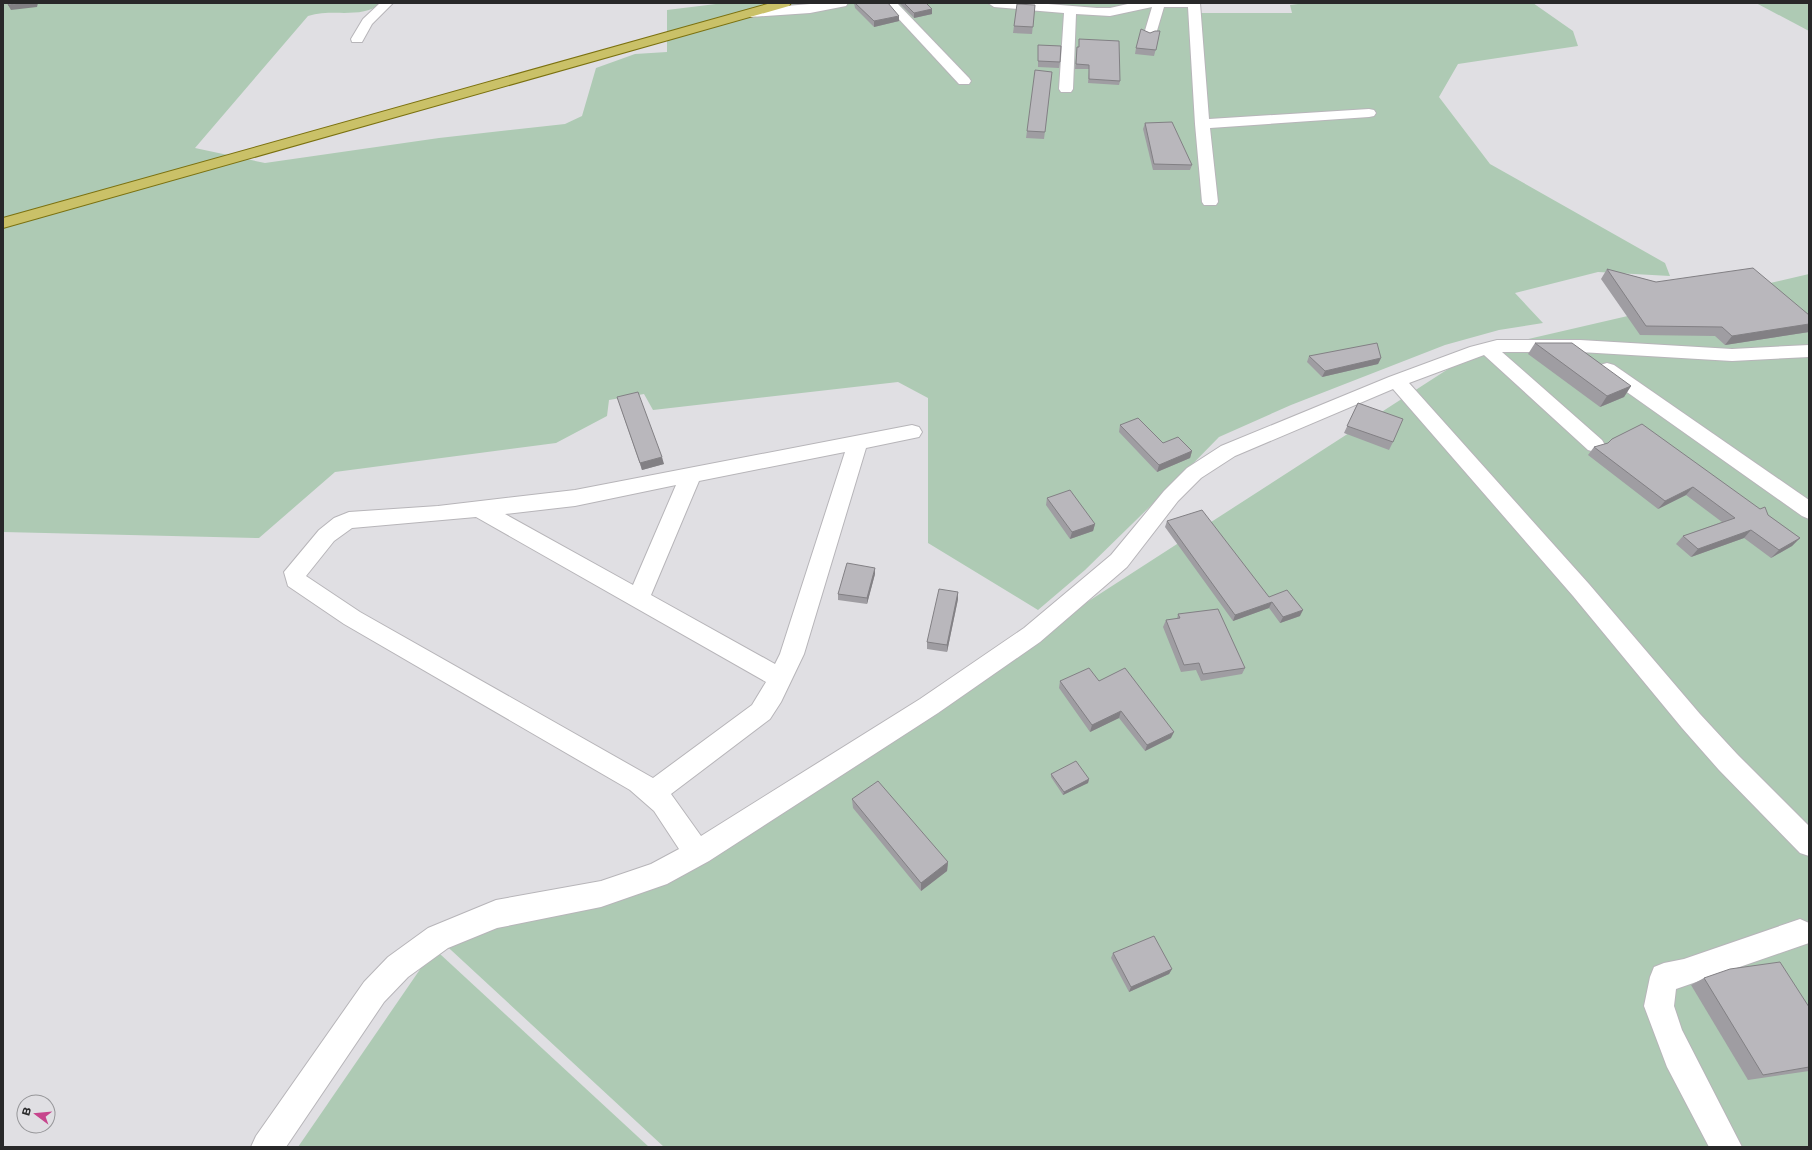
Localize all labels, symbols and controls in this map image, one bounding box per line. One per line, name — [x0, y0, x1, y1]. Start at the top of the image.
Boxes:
north arrow — [16, 1094, 56, 1134]
text: B — [18, 1105, 34, 1117]

